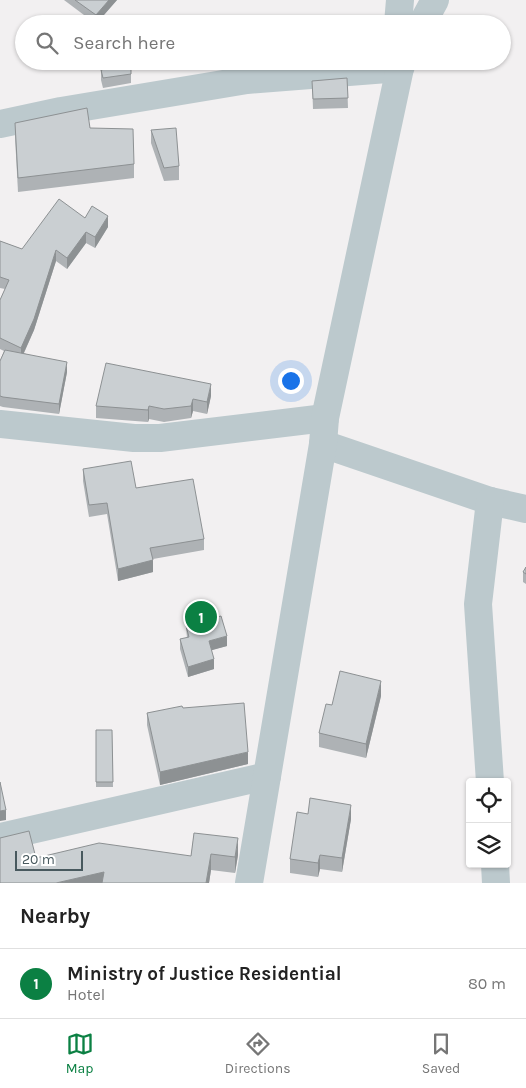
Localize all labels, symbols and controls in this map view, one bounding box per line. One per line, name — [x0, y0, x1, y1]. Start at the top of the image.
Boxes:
search box — [15, 15, 511, 70]
icon: search — [33, 29, 61, 57]
text: Search here — [73, 32, 175, 54]
your location — [278, 368, 304, 394]
pin: 1 — [185, 598, 217, 636]
map controls — [466, 778, 511, 868]
button: locate — [466, 778, 511, 823]
button: layers — [466, 823, 511, 868]
scale bar — [15, 848, 82, 871]
text: 20 m — [22, 851, 55, 868]
text: Nearby — [20, 904, 90, 928]
text: Ministry of Justice Residential — [67, 963, 342, 985]
text: 1 — [33, 974, 39, 993]
text: 80 m — [468, 974, 506, 993]
text: Hotel — [67, 985, 105, 1004]
tab: Map — [66, 1030, 94, 1077]
tab: Directions — [225, 1030, 291, 1077]
tab: Saved — [422, 1030, 460, 1077]

